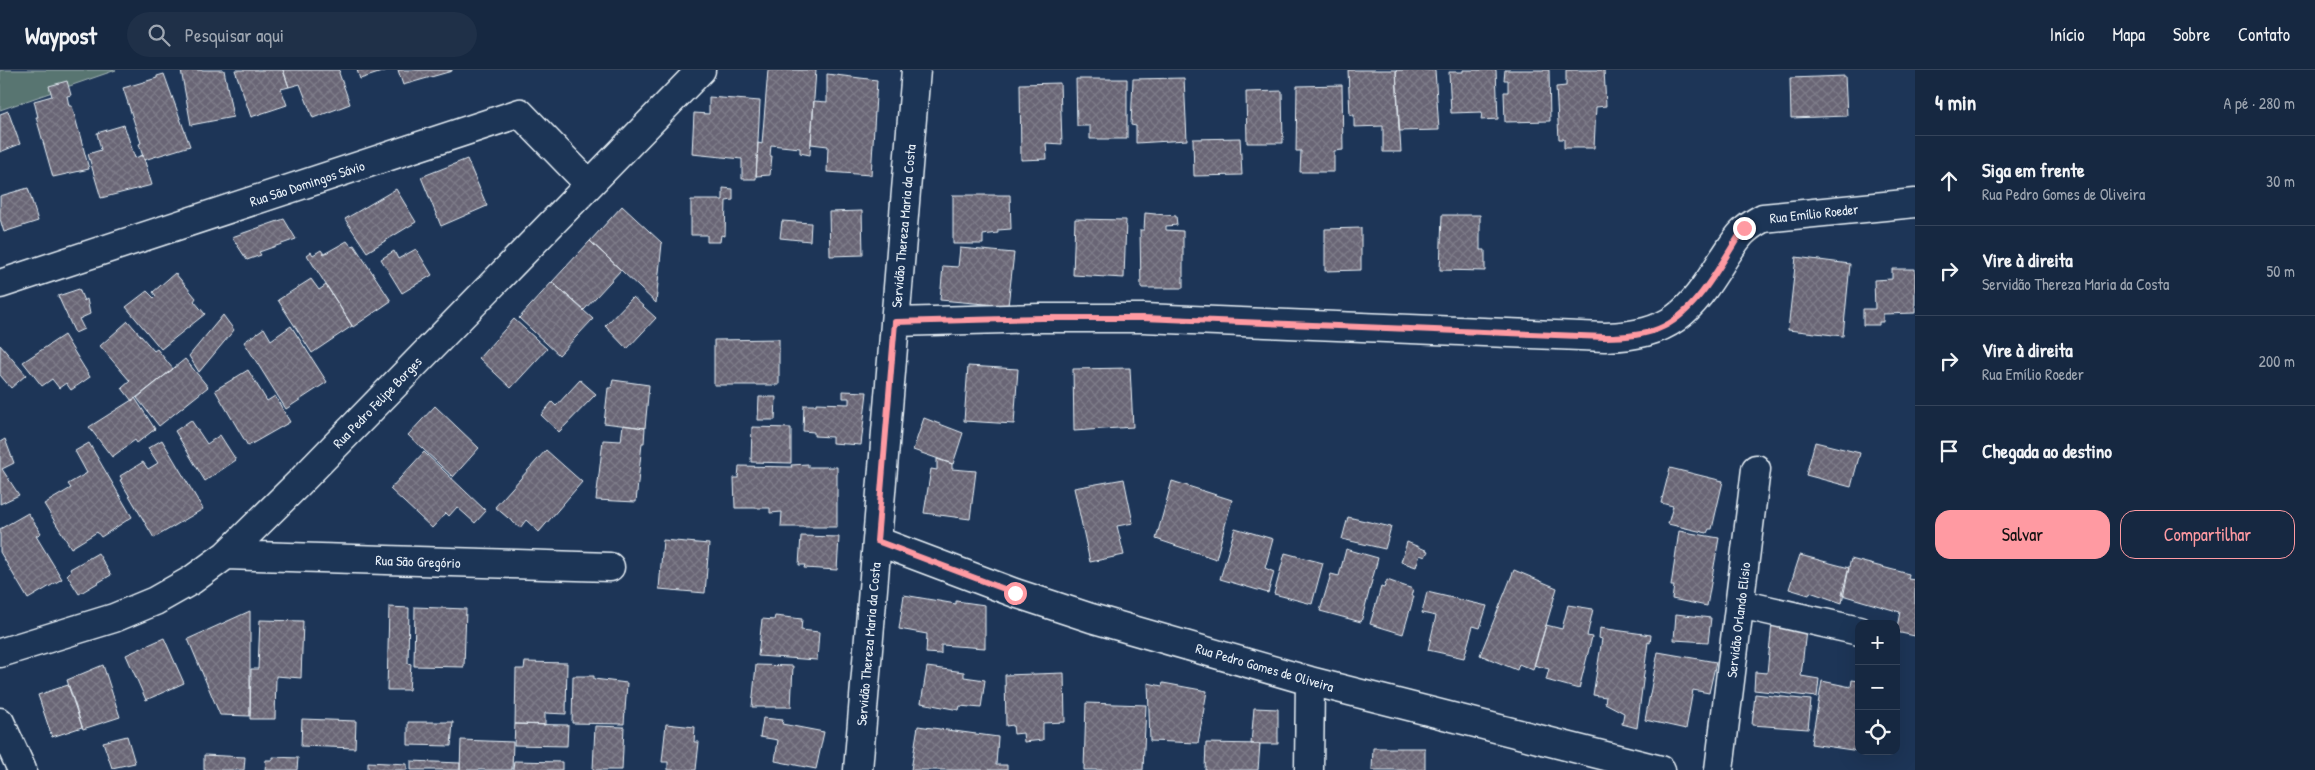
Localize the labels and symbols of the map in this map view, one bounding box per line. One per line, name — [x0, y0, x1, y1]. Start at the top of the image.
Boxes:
street label: Servidão Thereza Maria da Costa — [886, 143, 920, 308]
street label: Rua São Domingos Sávio — [247, 155, 367, 211]
street label: Rua Emílio Roeder — [1769, 199, 1860, 227]
route end — [1733, 217, 1756, 240]
street label: Rua Pedro Felipe Borges — [328, 352, 426, 453]
street label: Rua São Gregório — [375, 550, 461, 573]
street label: Servidão Thereza Maria da Costa — [851, 561, 885, 726]
street label: Servidão Orlando Elísio — [1721, 561, 1755, 679]
route start — [1004, 582, 1027, 605]
street label: Rua Pedro Gomes de Oliveira — [1194, 638, 1337, 696]

